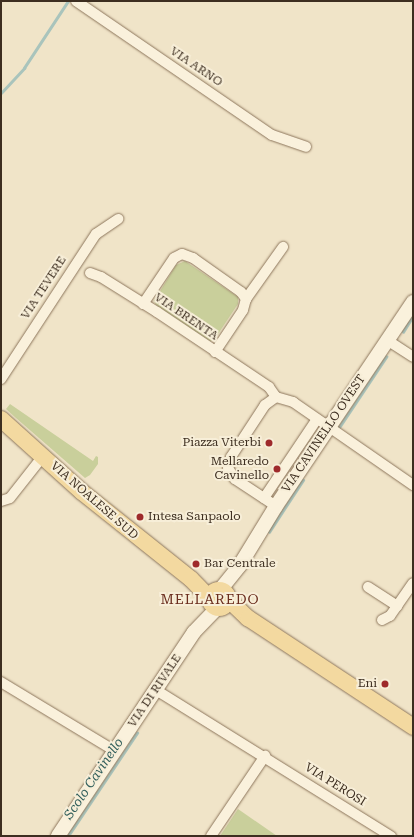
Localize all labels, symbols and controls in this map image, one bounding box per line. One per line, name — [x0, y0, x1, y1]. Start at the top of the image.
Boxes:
street label: VIA ARNO — [167, 44, 225, 90]
street label: VIA TEVERE — [18, 254, 70, 322]
street label: VIA BRENTA — [151, 290, 221, 344]
street label: VIA CAVINELLO OVEST — [279, 372, 369, 496]
place label: Piazza Viterbi — [182, 436, 261, 450]
marker: Piazza Viterbi — [264, 438, 274, 448]
place label: Mellaredo Cavinello — [211, 455, 269, 483]
street label: VIA NOALESE SUD — [47, 459, 141, 543]
marker: Mellaredo Cavinello — [272, 464, 282, 474]
place label: Intesa Sanpaolo — [148, 510, 241, 524]
marker: Intesa Sanpaolo — [135, 512, 145, 522]
place label: Bar Centrale — [204, 557, 276, 571]
marker: Bar Centrale — [191, 559, 201, 569]
district label: MELLAREDO — [160, 591, 260, 607]
street label: VIA DI RIVALE — [125, 652, 185, 730]
place label: Eni — [358, 677, 377, 691]
marker: Eni — [380, 679, 390, 689]
water label: Scolo Cavinello — [61, 735, 127, 823]
street label: VIA PEROSI — [302, 761, 368, 809]

